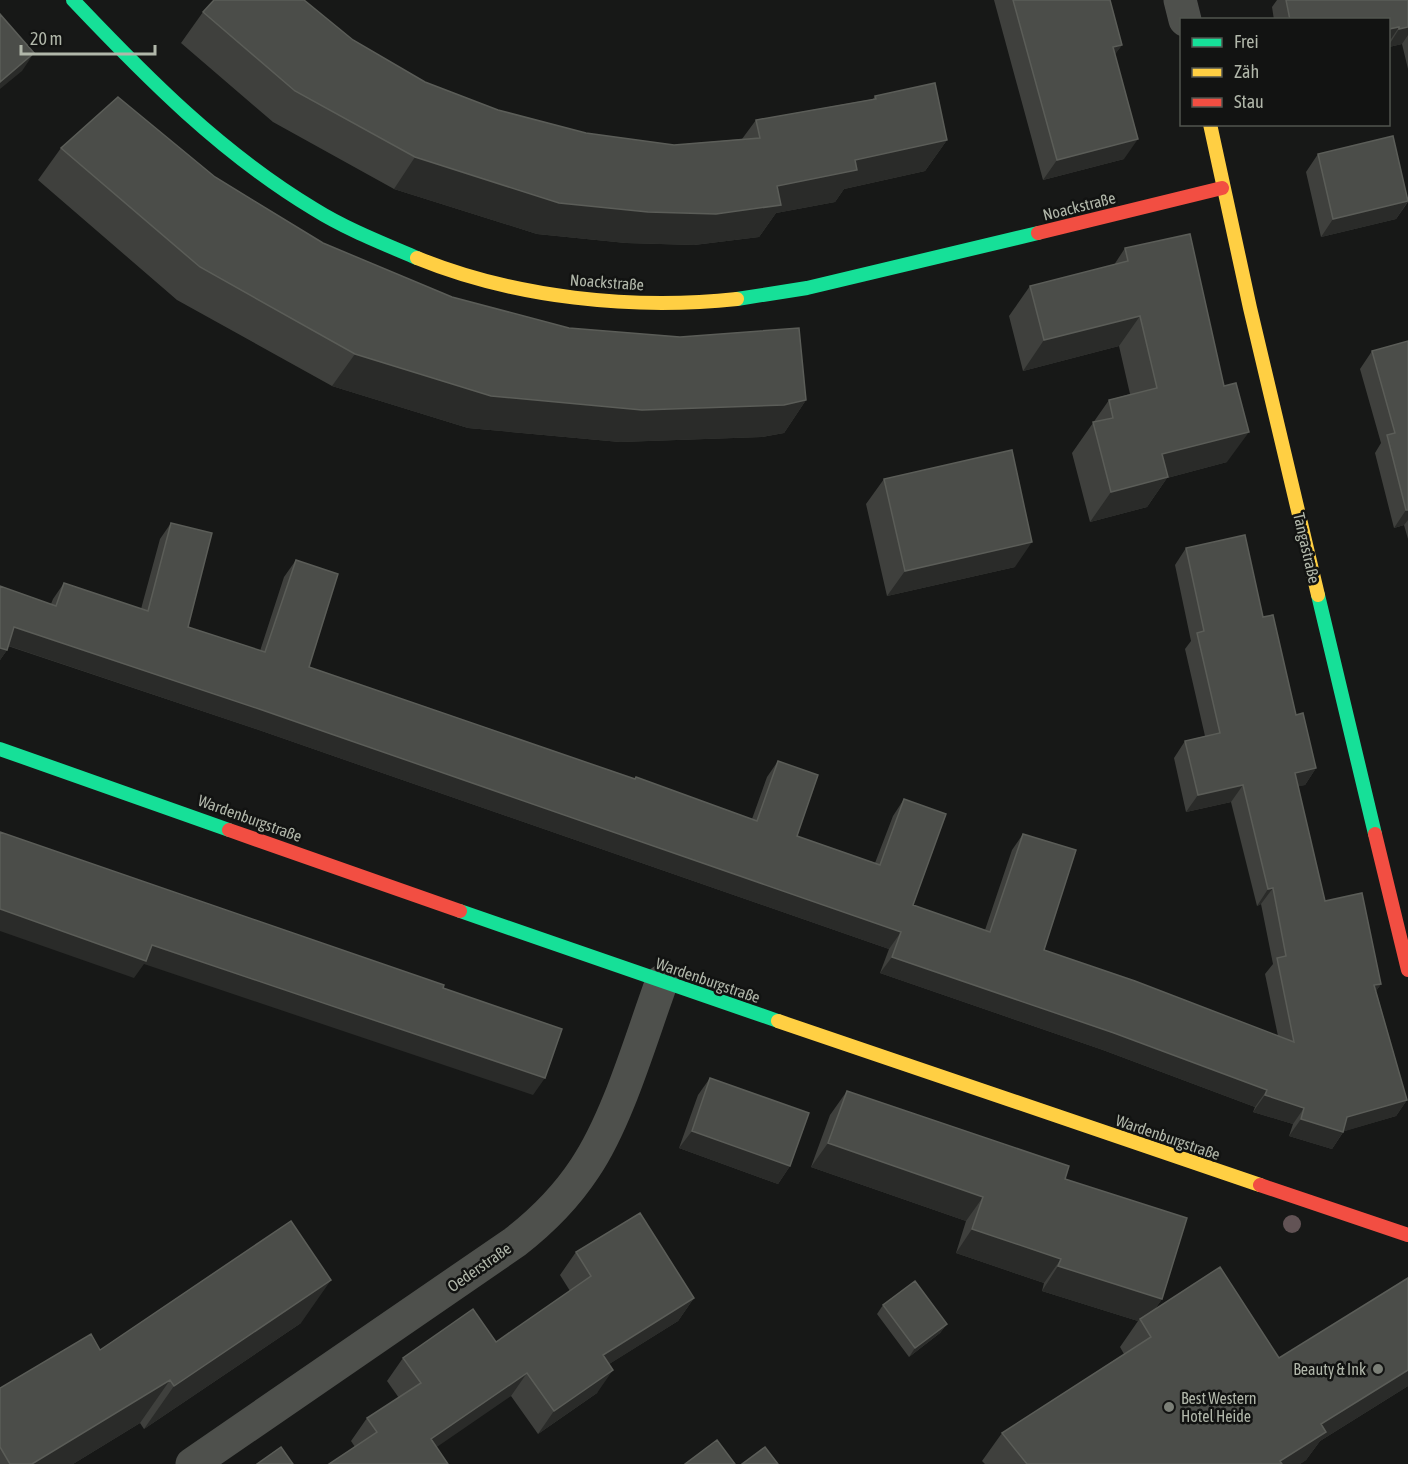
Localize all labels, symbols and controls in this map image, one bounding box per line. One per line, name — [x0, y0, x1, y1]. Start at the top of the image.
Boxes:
scale bar — [21, 18, 154, 56]
legend — [1180, 18, 1390, 126]
text: 20 m — [30, 28, 62, 49]
text: Frei — [1234, 31, 1259, 52]
text: Zäh — [1234, 61, 1259, 82]
text: Stau — [1234, 91, 1264, 112]
street label: Noackstraße — [1041, 188, 1117, 224]
street label: Noackstraße — [569, 270, 645, 294]
street label: Tangastraße — [1289, 511, 1324, 585]
street label: Wardenburgstraße — [195, 791, 304, 846]
street label: Wardenburgstraße — [653, 954, 763, 1007]
street label: Wardenburgstraße — [1113, 1111, 1223, 1164]
street label: Oederstraße — [444, 1239, 514, 1295]
place label: Beauty & Ink — [1293, 1360, 1366, 1379]
marker: Beauty & Ink — [1371, 1362, 1385, 1376]
place label: Best Western Hotel Heide — [1181, 1389, 1257, 1425]
marker: Best Western Hotel Heide — [1162, 1400, 1176, 1414]

